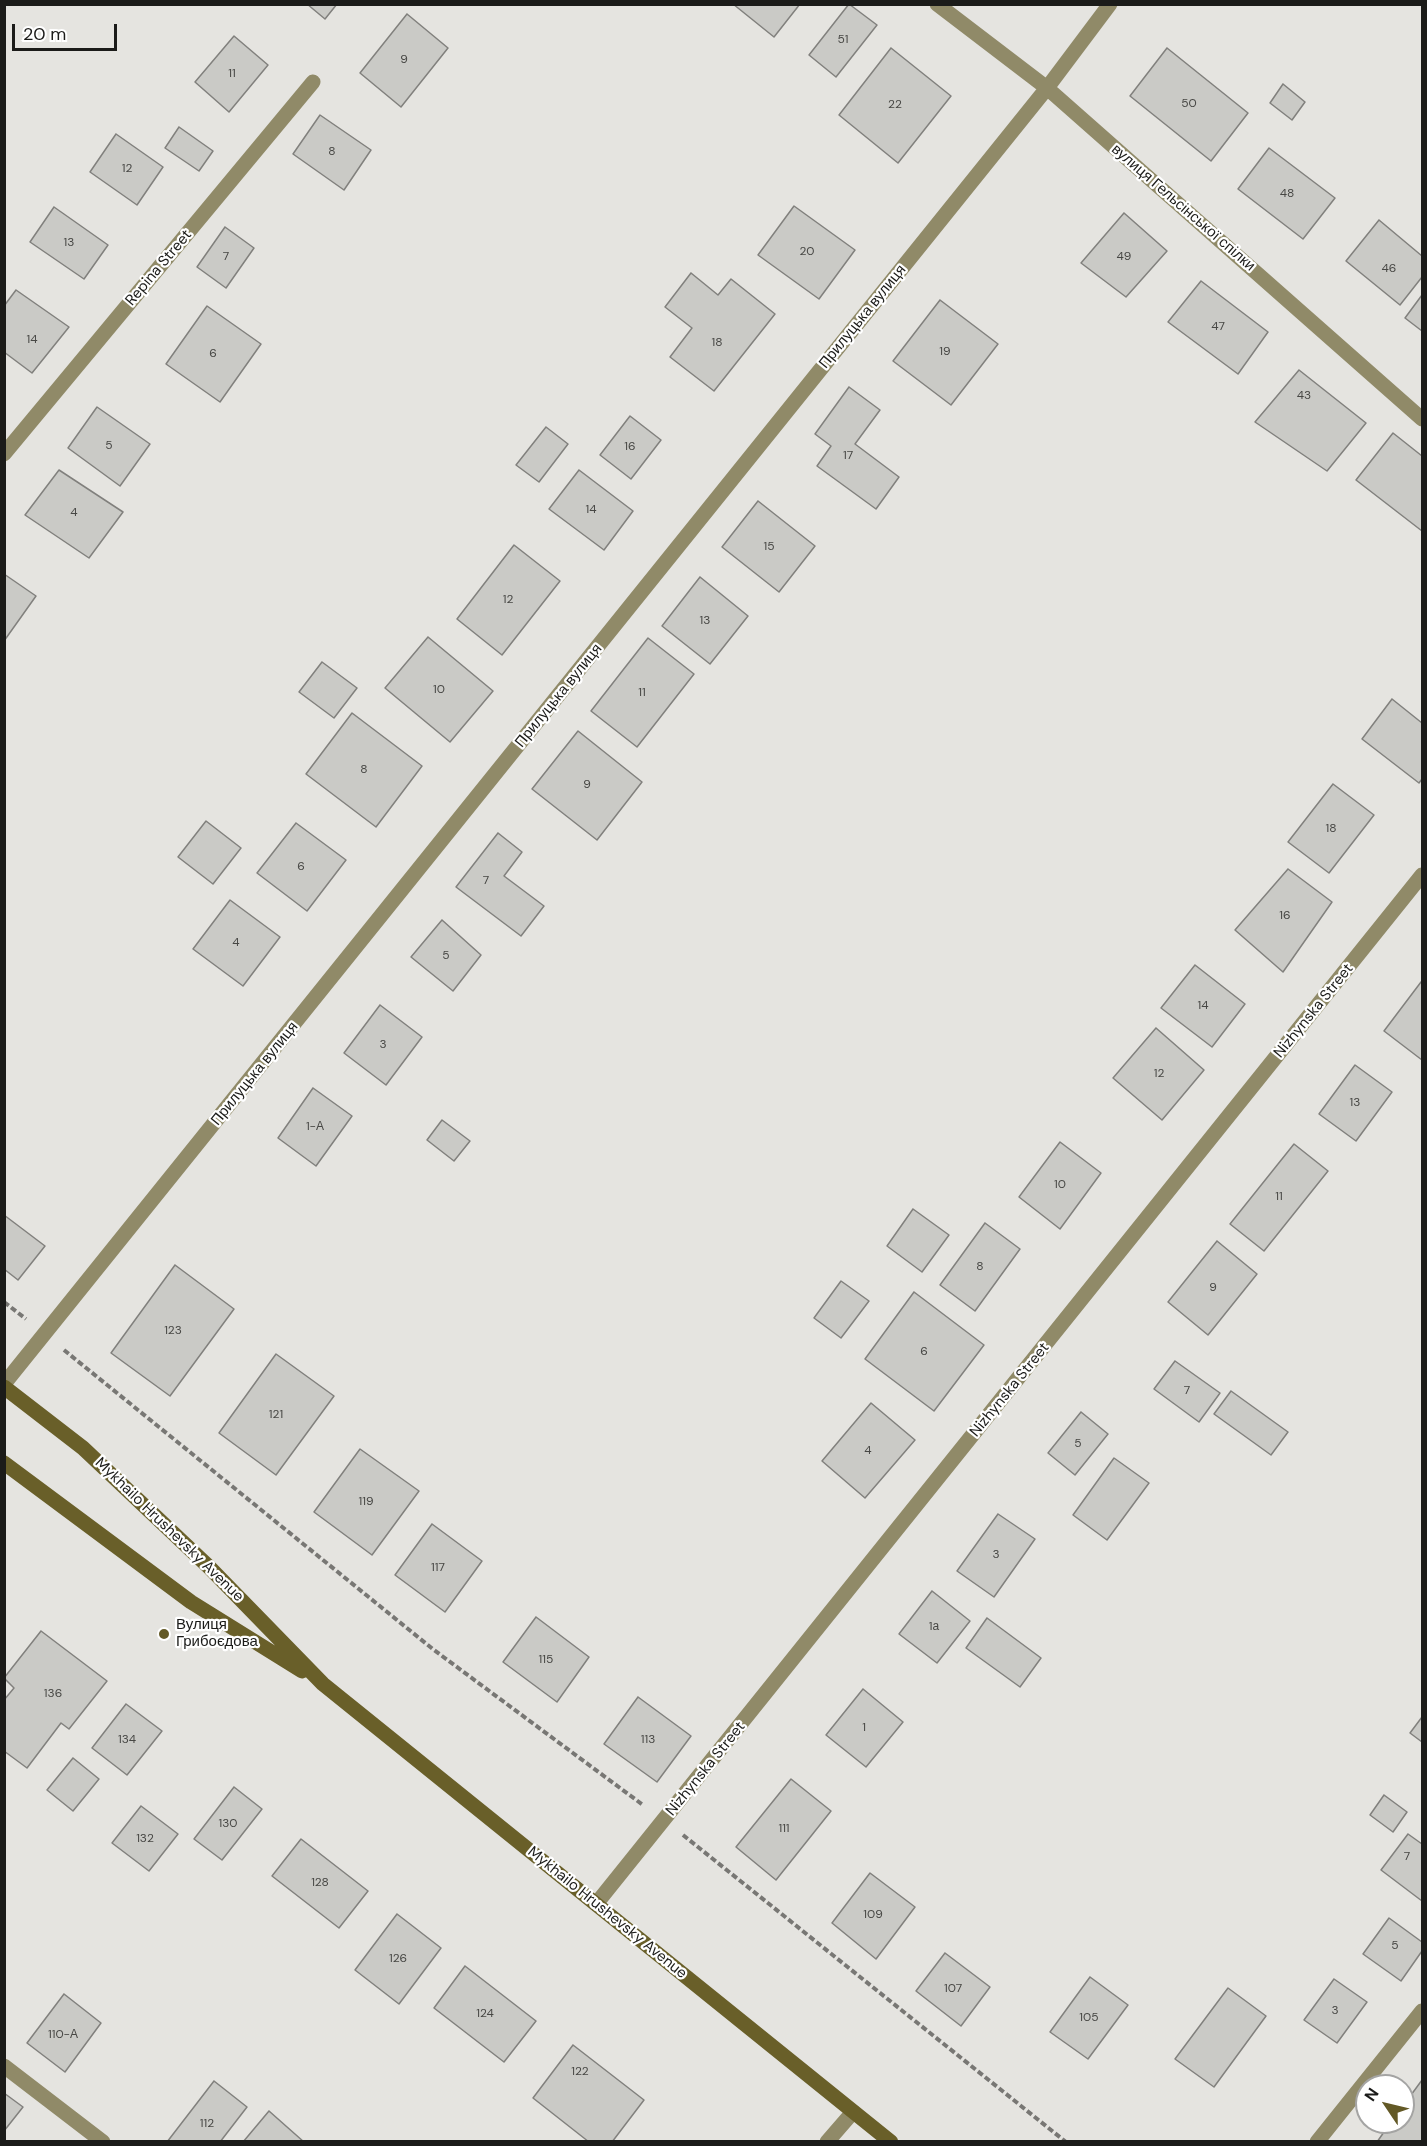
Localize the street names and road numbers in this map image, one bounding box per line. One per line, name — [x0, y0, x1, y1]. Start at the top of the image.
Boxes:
street label: вулиця Гельсінської спілки — [1107, 141, 1259, 275]
street label: Repina Street — [122, 227, 196, 309]
street label: Прилуцька вулиця — [816, 262, 910, 372]
street label: Прилуцька вулиця — [512, 641, 606, 751]
street label: Nizhynska Street — [1271, 960, 1357, 1062]
street label: Прилуцька вулиця — [208, 1019, 302, 1129]
street label: Nizhynska Street — [967, 1339, 1053, 1441]
street label: Mykhailo Hrushevsky Avenue — [91, 1454, 247, 1606]
street label: Nizhynska Street — [663, 1718, 749, 1820]
street label: Mykhailo Hrushevsky Avenue — [524, 1843, 690, 1983]

